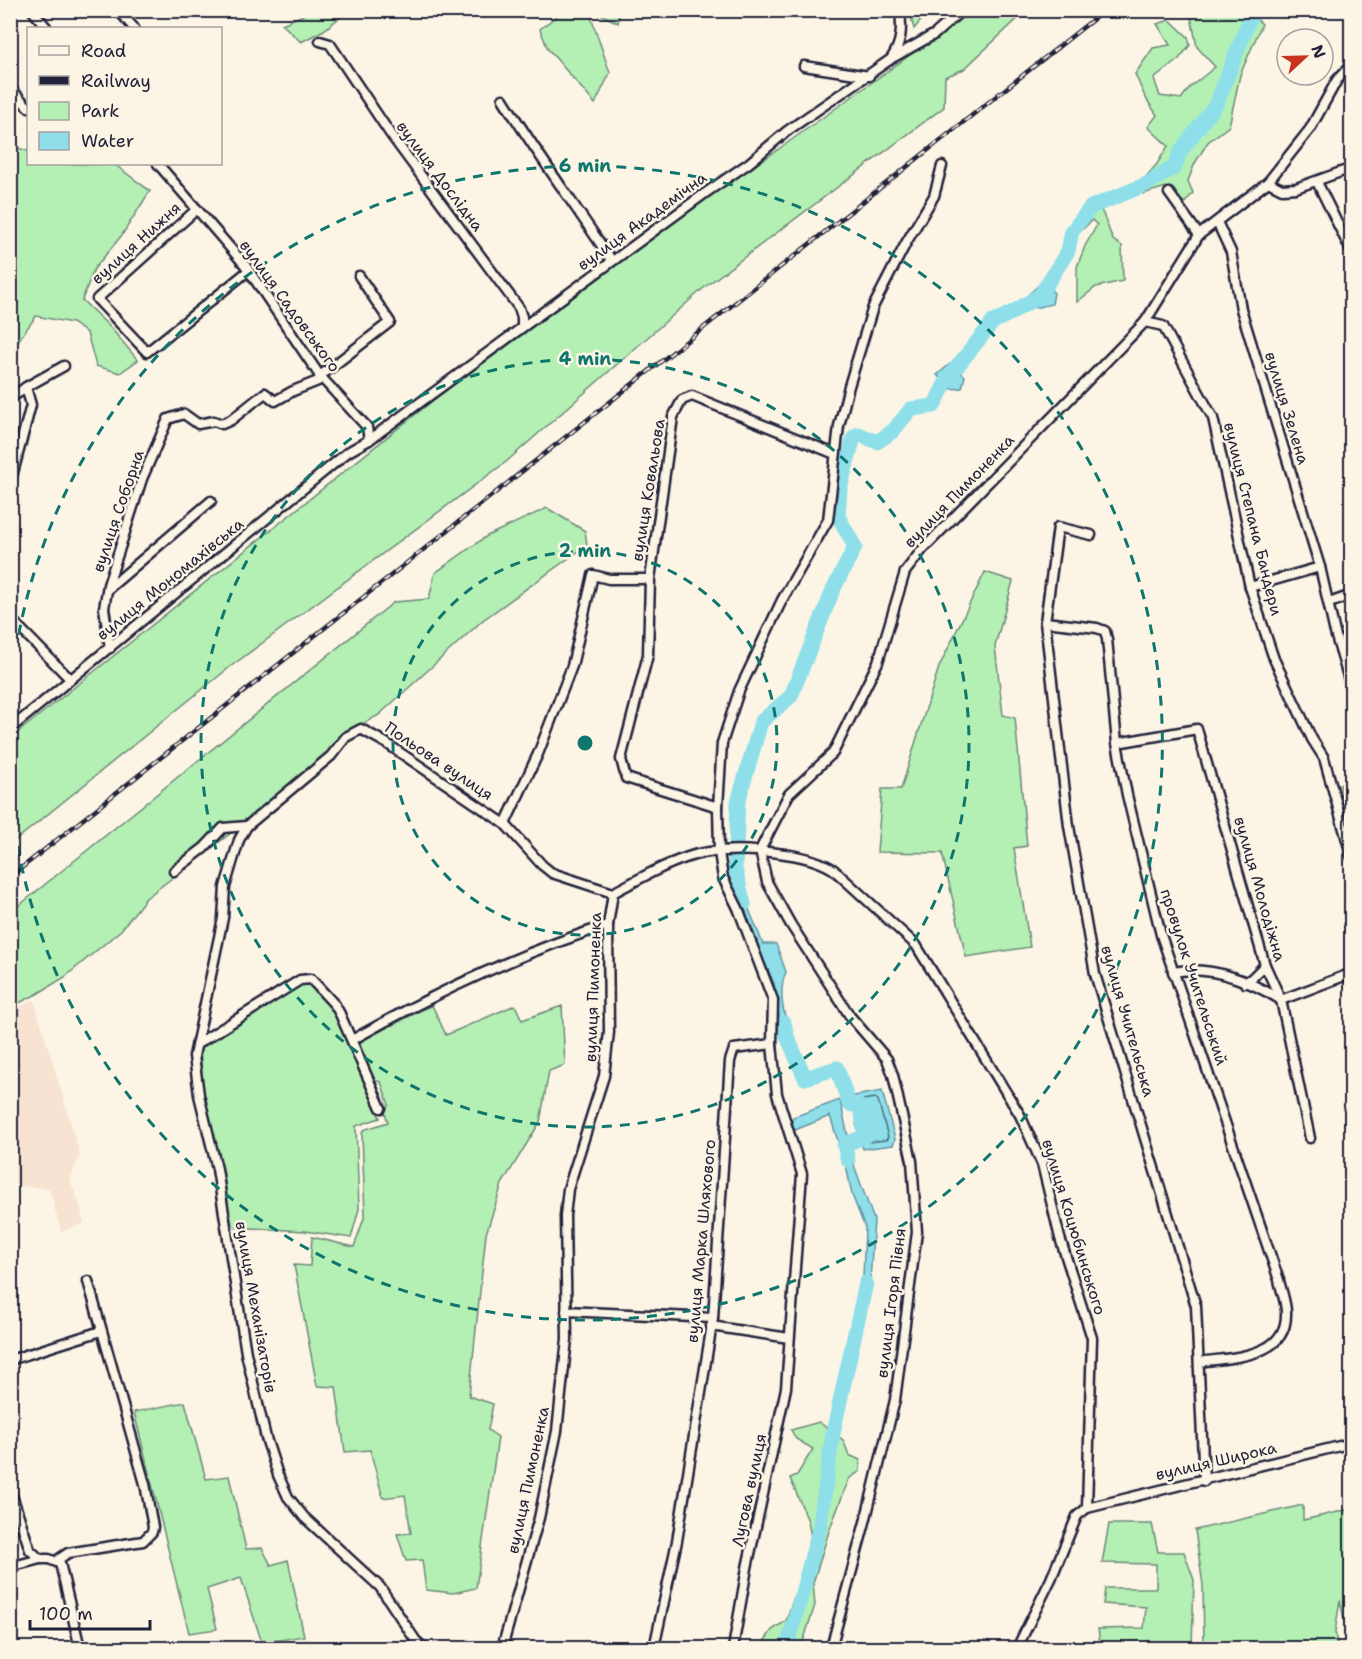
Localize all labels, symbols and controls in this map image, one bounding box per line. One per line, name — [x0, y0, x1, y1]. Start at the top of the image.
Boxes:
legend — [27, 27, 222, 165]
north arrow — [1275, 27, 1335, 87]
text: Road — [81, 39, 126, 63]
text: N — [1306, 42, 1331, 61]
text: Railway — [81, 69, 151, 93]
text: Park — [81, 99, 120, 123]
street label: вулиця Дослідна — [392, 117, 488, 235]
text: Water — [81, 129, 134, 153]
text: 6 min — [559, 154, 611, 178]
street label: вулиця Академічна — [573, 167, 711, 275]
street label: вулиця Нижня — [87, 197, 185, 289]
street label: вулиця Садовського — [235, 236, 345, 376]
text: 4 min — [559, 347, 611, 371]
street label: вулиця Зелена — [1260, 349, 1314, 467]
street label: вулиця Ковальова — [626, 417, 670, 563]
street label: вулиця Степана Бандери — [1219, 420, 1287, 618]
street label: вулиця Пимоненка — [899, 430, 1019, 552]
street label: вулиця Соборна — [87, 447, 149, 575]
street label: вулиця Мономахівська — [92, 513, 248, 645]
text: 2 min — [559, 539, 611, 563]
street label: Польова вулиця — [381, 717, 497, 805]
centre of rings — [575, 733, 595, 753]
street label: вулиця Молодіжна — [1229, 814, 1291, 964]
street label: провулок Учительський — [1155, 886, 1233, 1068]
street label: вулиця Пимоненка — [580, 912, 606, 1062]
street label: вулиця Учительська — [1096, 943, 1160, 1099]
street label: вулиця Коцюбинського — [1037, 1136, 1111, 1318]
street label: вулиця Марка Шляхового — [682, 1138, 720, 1344]
street label: вулиця Механізаторів — [231, 1220, 281, 1394]
street label: вулиця Ігоря Півня — [871, 1227, 911, 1379]
street label: вулиця Пимоненка — [502, 1404, 554, 1556]
street label: Лугова вулиця — [727, 1431, 771, 1549]
street label: вулиця Широка — [1153, 1437, 1279, 1485]
scale bar — [30, 1593, 150, 1631]
text: 100 m — [39, 1602, 93, 1626]

